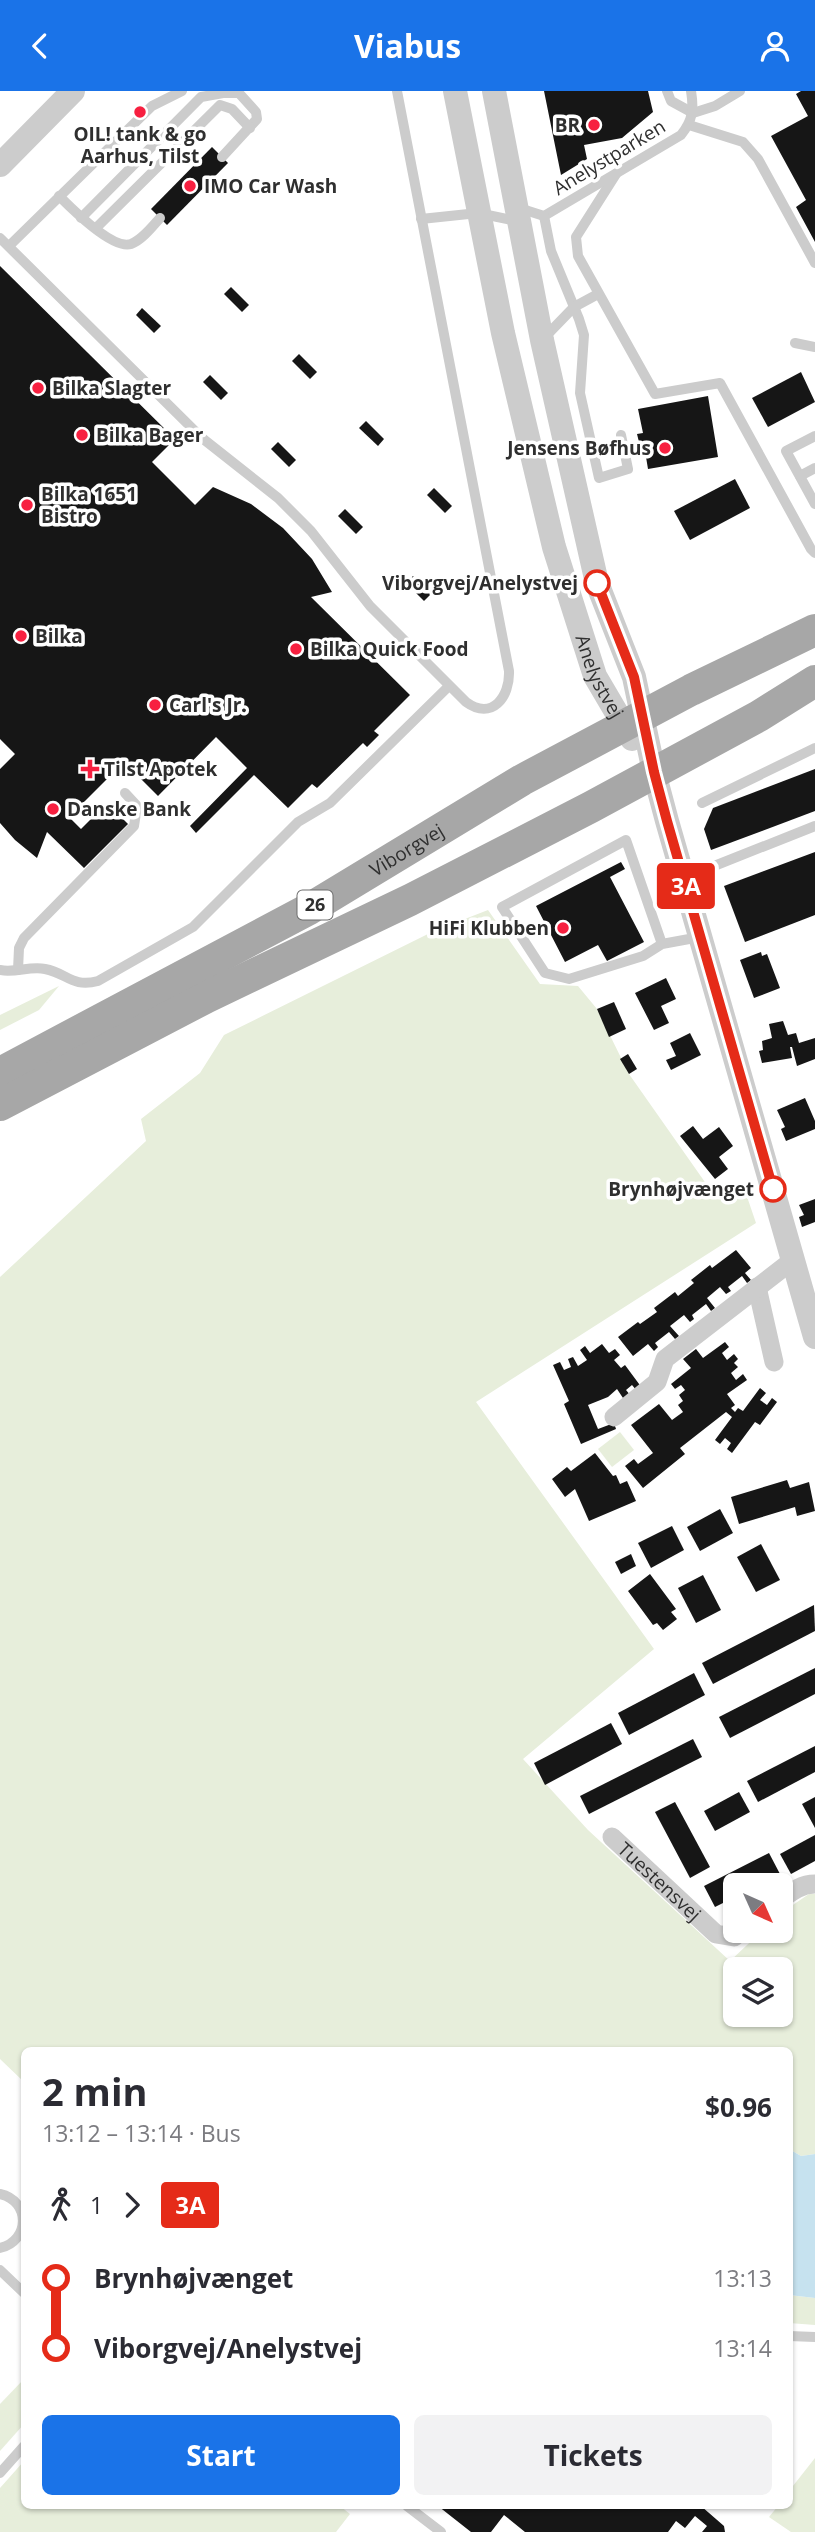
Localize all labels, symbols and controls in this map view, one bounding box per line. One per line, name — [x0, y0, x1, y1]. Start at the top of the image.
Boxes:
text: Viabus — [354, 24, 461, 67]
icon: back — [21, 27, 59, 65]
icon: person — [756, 27, 794, 65]
marker: OIL! tank & go Aarhus, Tilst — [132, 104, 148, 120]
place label: BR — [555, 112, 580, 138]
street label: Anelystparken — [548, 113, 670, 201]
marker: BR — [586, 117, 602, 133]
place label: OIL! tank & go Aarhus, Tilst — [73, 121, 207, 169]
place label: IMO Car Wash — [204, 173, 337, 199]
marker: IMO Car Wash — [182, 178, 198, 194]
place label: Bilka Slagter — [52, 375, 172, 401]
marker: Bilka Slagter — [30, 380, 46, 396]
place label: Bilka Bager — [96, 422, 204, 448]
marker: Bilka Bager — [74, 427, 90, 443]
place label: Jensens Bøfhus — [505, 435, 651, 461]
marker: Jensens Bøfhus — [657, 440, 673, 456]
place label: Bilka 1651 Bistro — [41, 481, 137, 529]
marker: Bilka 1651 Bistro — [19, 497, 35, 513]
place label: Viborgvej/Anelystvej — [382, 570, 578, 596]
marker: Viborgvej/Anelystvej — [584, 570, 610, 596]
place label: Bilka — [35, 623, 83, 649]
marker: Bilka — [13, 628, 29, 644]
street label: Anelystvej — [570, 631, 630, 723]
place label: Bilka Quick Food — [310, 636, 468, 662]
marker: Bilka Quick Food — [288, 641, 304, 657]
place label: Carl's Jr. — [169, 692, 247, 718]
marker: Carl's Jr. — [147, 697, 163, 713]
place label: Tilst Apotek — [104, 756, 218, 782]
marker: Tilst Apotek — [82, 761, 98, 777]
place label: Danske Bank — [67, 796, 191, 822]
marker: Danske Bank — [45, 801, 61, 817]
street label: Viborgvej — [365, 817, 449, 882]
line badge: 3A — [654, 863, 718, 909]
text: 3A — [671, 869, 701, 902]
road number: 26 — [298, 891, 332, 919]
place label: HiFi Klubben — [429, 915, 549, 941]
marker: HiFi Klubben — [555, 920, 571, 936]
place label: Brynhøjvænget — [608, 1176, 754, 1202]
marker: Brynhøjvænget — [760, 1176, 786, 1202]
street label: Tuestensvej — [612, 1836, 707, 1927]
north arrow — [723, 1873, 793, 1943]
map controls — [723, 1873, 793, 2027]
button: layers — [723, 1957, 793, 2027]
text: 2 min — [42, 2065, 147, 2117]
text: $0.96 — [705, 2089, 772, 2125]
text: 13:12 – 13:14 · Bus — [42, 2117, 241, 2149]
icon: walk — [42, 2186, 80, 2224]
icon: forward — [113, 2186, 151, 2224]
text: 3A — [175, 2188, 205, 2221]
text: 1 — [90, 2189, 103, 2221]
text: Brynhøjvænget — [94, 2260, 293, 2296]
text: 13:13 — [713, 2262, 772, 2294]
text: Viborgvej/Anelystvej — [94, 2330, 362, 2366]
text: 13:14 — [713, 2332, 772, 2364]
button: Start — [42, 2415, 400, 2495]
button: Tickets — [414, 2415, 772, 2495]

